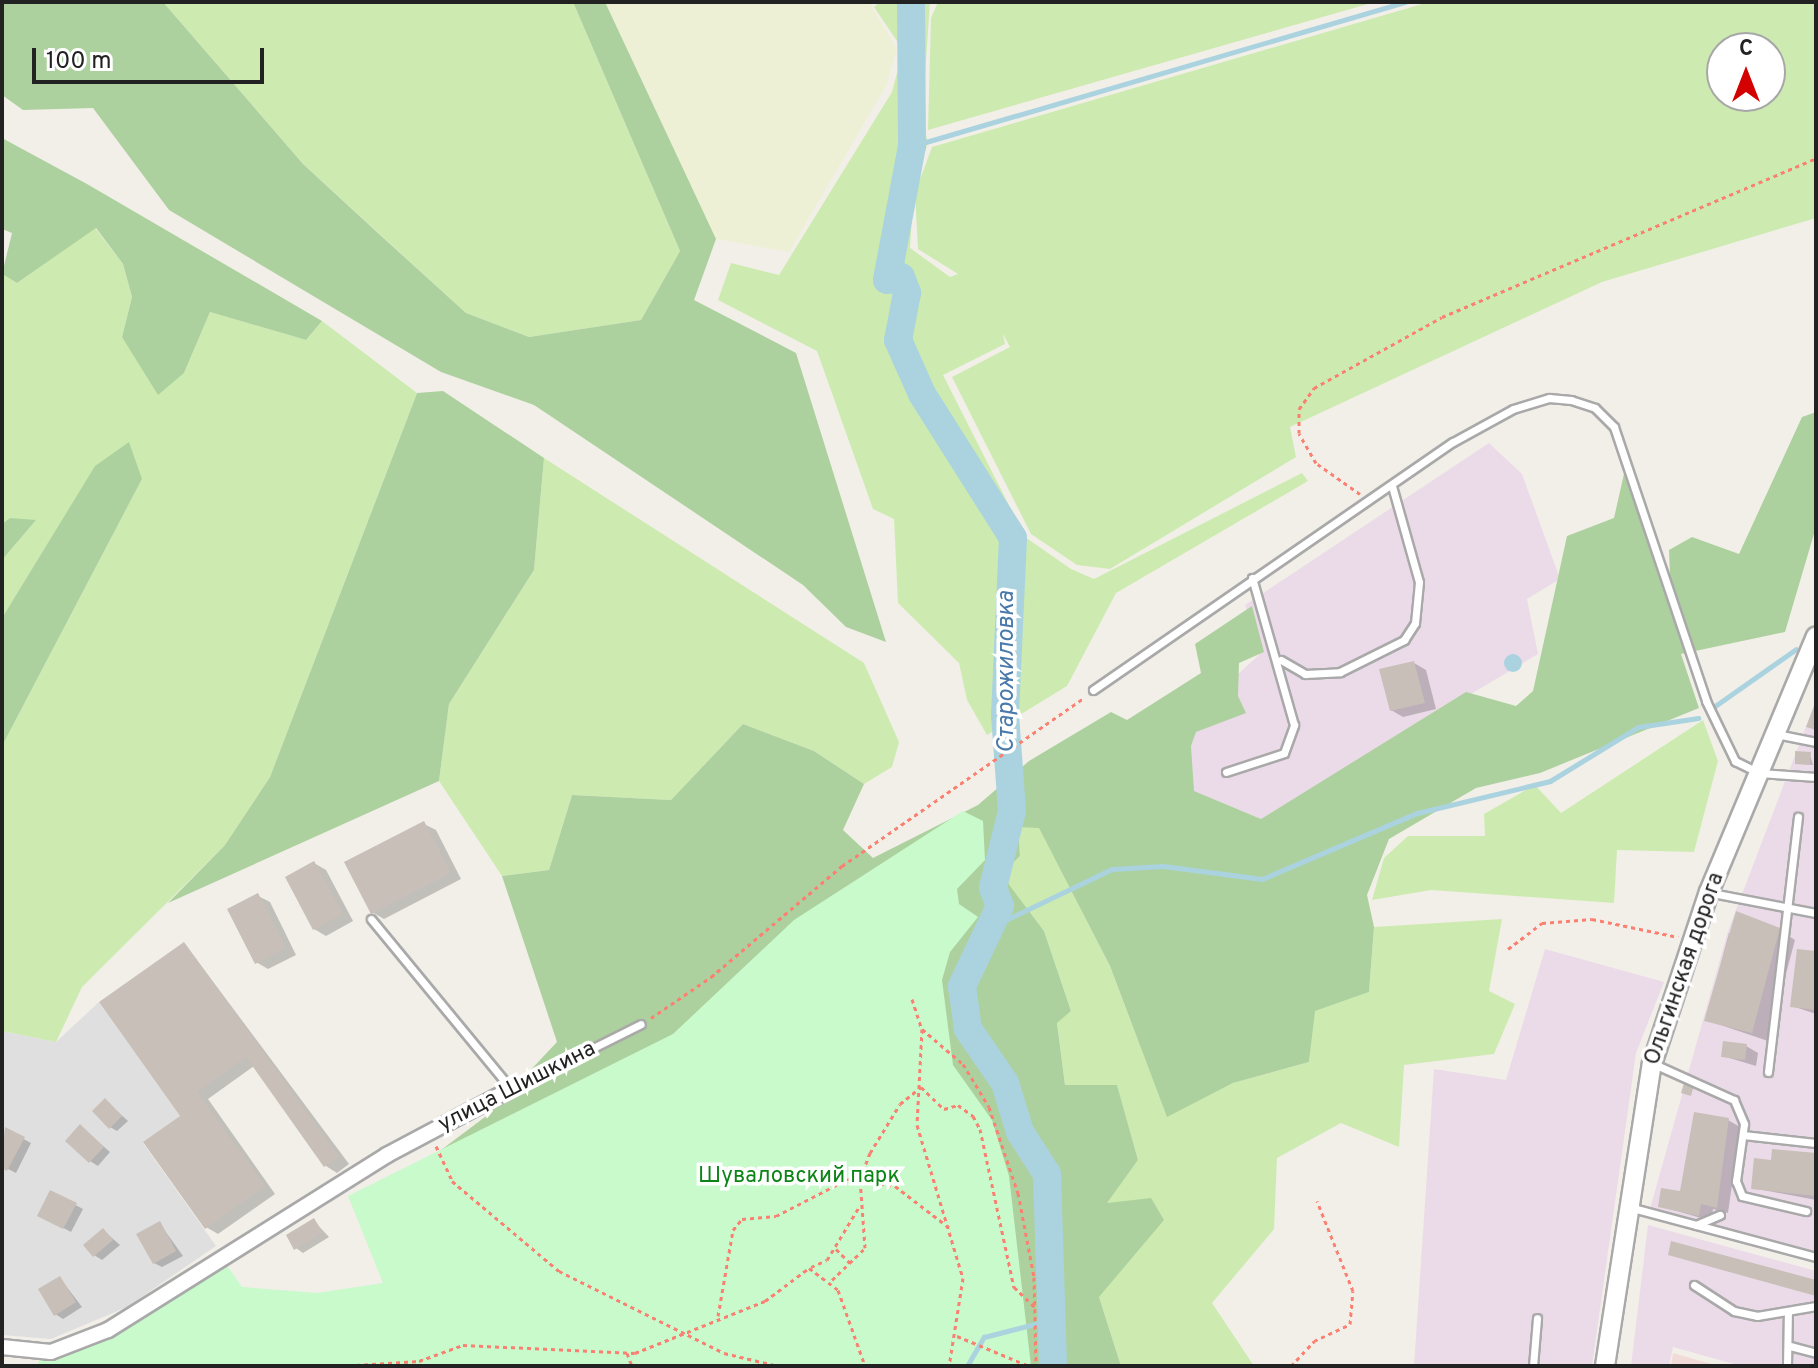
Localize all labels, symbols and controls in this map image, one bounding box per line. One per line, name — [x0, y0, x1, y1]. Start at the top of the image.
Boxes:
scale bar — [36, 32, 268, 82]
north arrow — [1706, 32, 1786, 112]
text: С — [1739, 36, 1753, 63]
text: 100 m — [46, 47, 112, 77]
water label: Старожиловка — [994, 591, 1022, 753]
street label: Ольгинская дорога — [1640, 869, 1730, 1069]
street label: улица Шишкина — [434, 1036, 600, 1138]
park label: Шуваловский парк — [698, 1164, 900, 1190]

